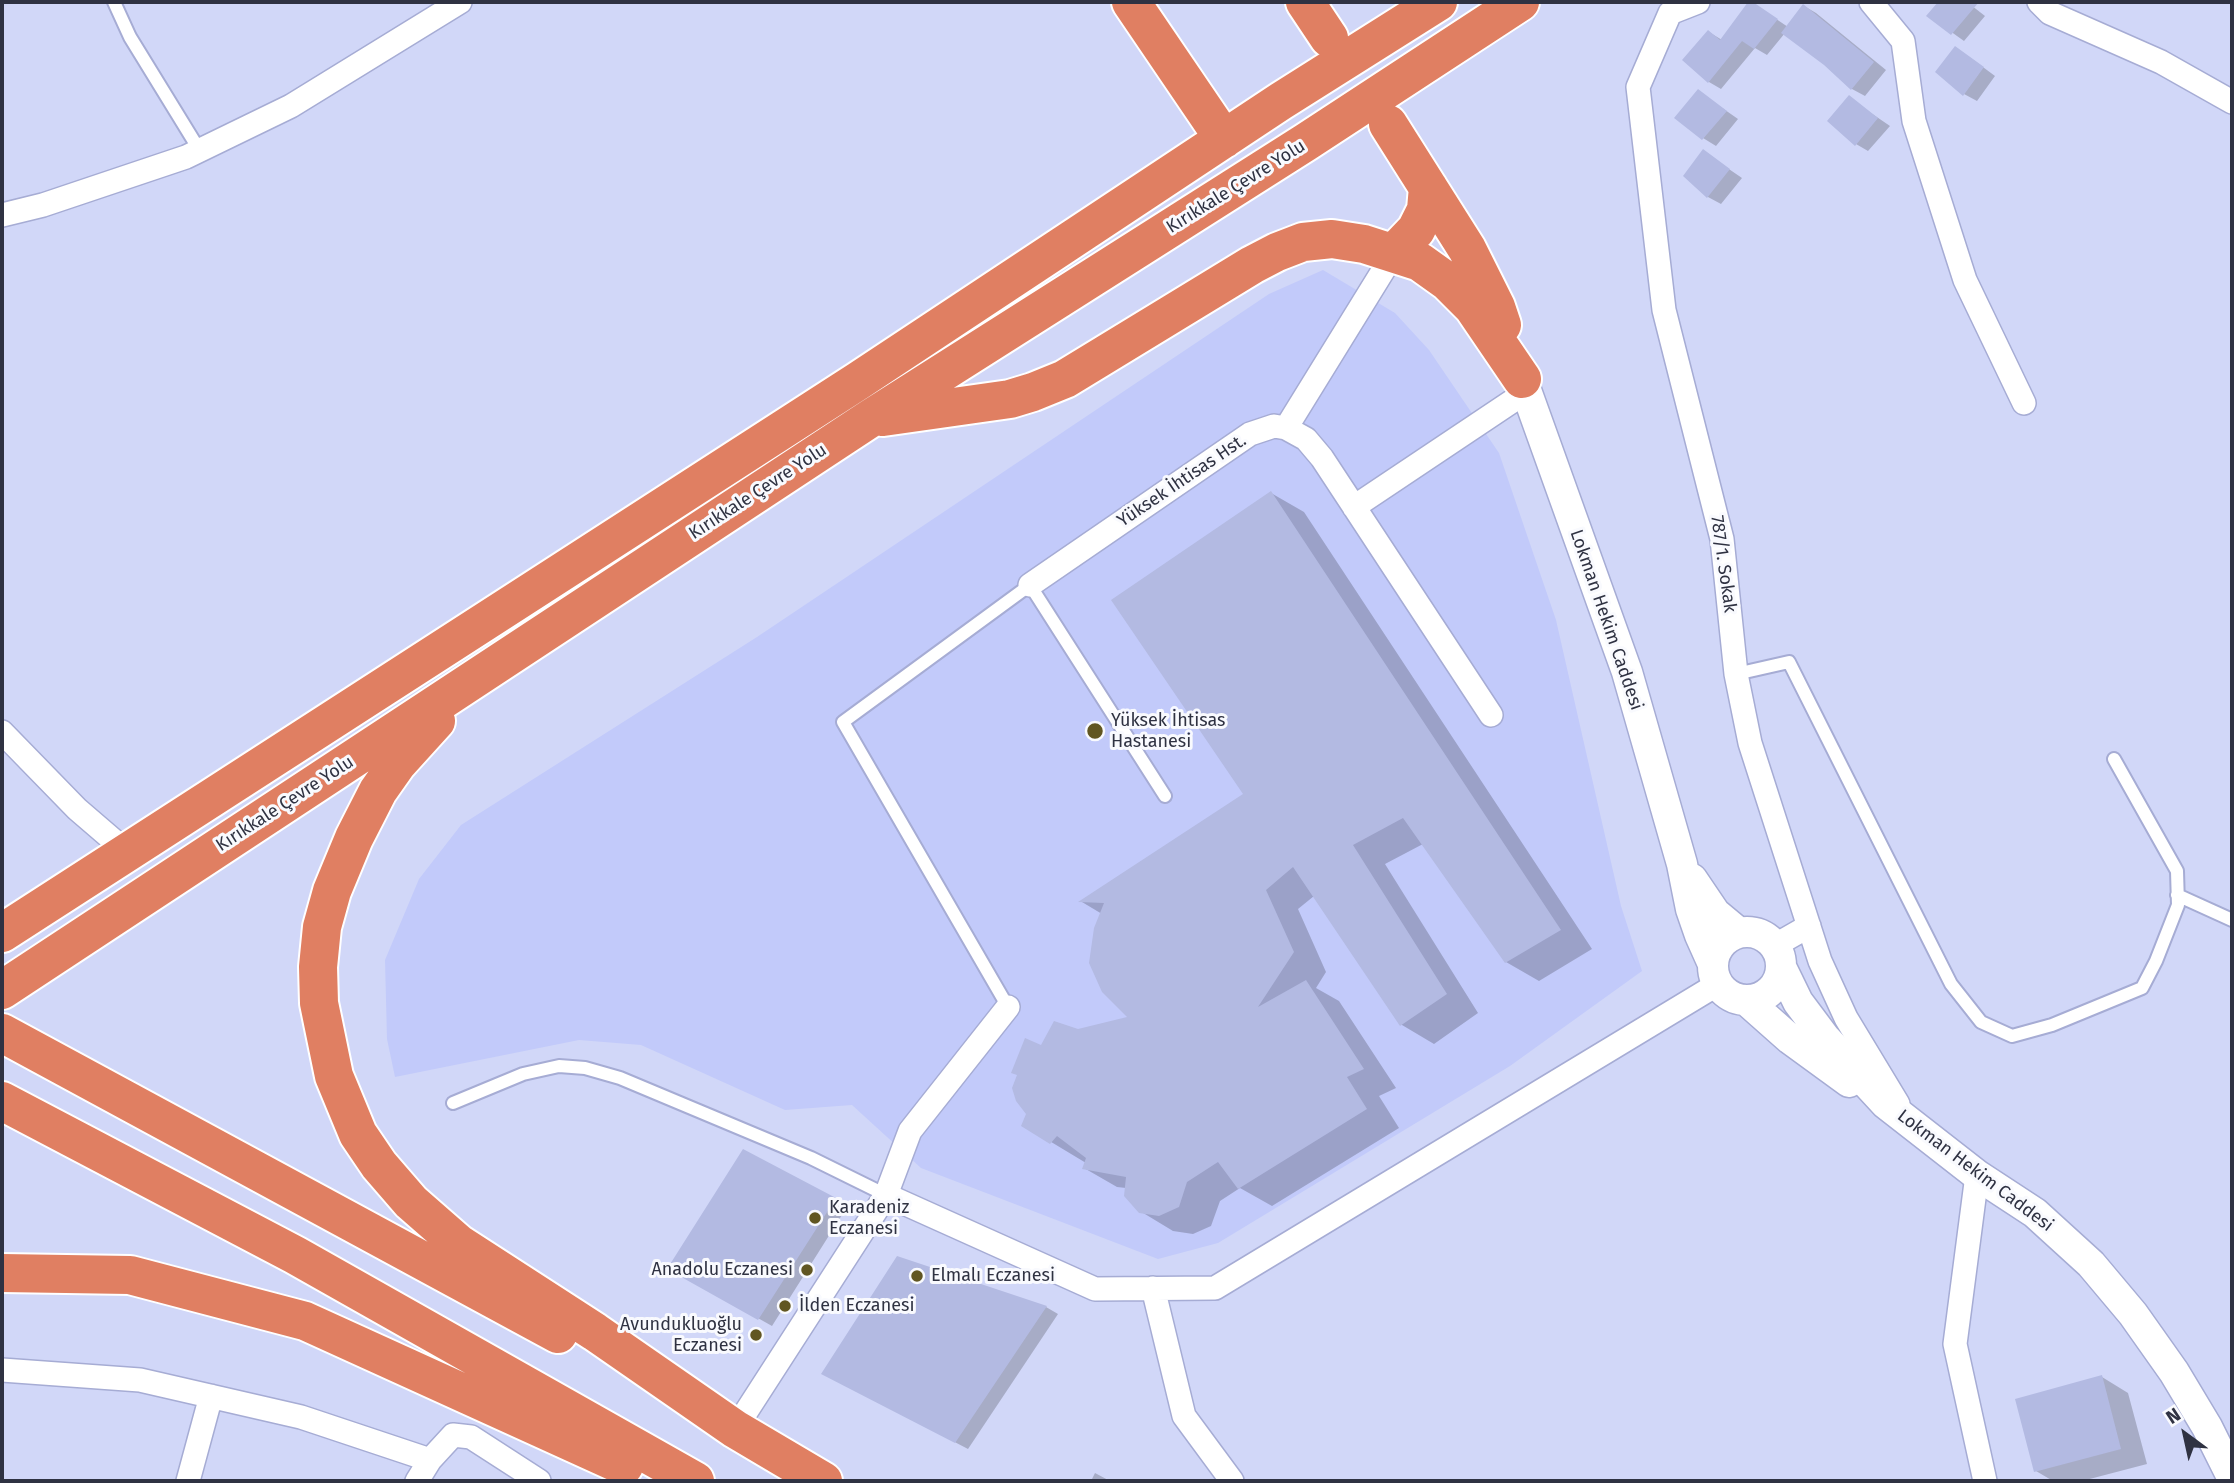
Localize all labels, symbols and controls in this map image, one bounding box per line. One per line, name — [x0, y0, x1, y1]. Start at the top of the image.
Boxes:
street label: Kırıkkale Çevre Yolu — [1163, 136, 1309, 238]
street label: Yüksek İhtisas Hst. — [1113, 430, 1251, 532]
street label: Kırıkkale Çevre Yolu — [685, 439, 831, 545]
street label: 787/1. Sokak — [1705, 514, 1741, 614]
street label: Lokman Hekim Caddesi — [1565, 527, 1647, 713]
place label: Yüksek İhtisas Hastanesi — [1111, 710, 1225, 752]
marker: Yüksek İhtisas Hastanesi — [1085, 721, 1105, 741]
street label: Kırıkkale Çevre Yolu — [212, 751, 358, 857]
street label: Lokman Hekim Caddesi — [1893, 1105, 2057, 1237]
place label: Karadeniz Eczanesi — [829, 1197, 909, 1240]
marker: Karadeniz Eczanesi — [807, 1210, 823, 1226]
place label: Anadolu Eczanesi — [651, 1259, 793, 1281]
marker: Anadolu Eczanesi — [799, 1262, 815, 1278]
place label: Elmalı Eczanesi — [931, 1265, 1055, 1287]
marker: Elmalı Eczanesi — [909, 1268, 925, 1284]
place label: İlden Eczanesi — [799, 1295, 914, 1317]
marker: İlden Eczanesi — [777, 1298, 793, 1314]
place label: Avundukluoğlu Eczanesi — [620, 1314, 742, 1356]
marker: Avundukluoğlu Eczanesi — [748, 1327, 764, 1343]
north arrow — [2150, 1399, 2220, 1469]
text: N — [2162, 1403, 2185, 1429]

